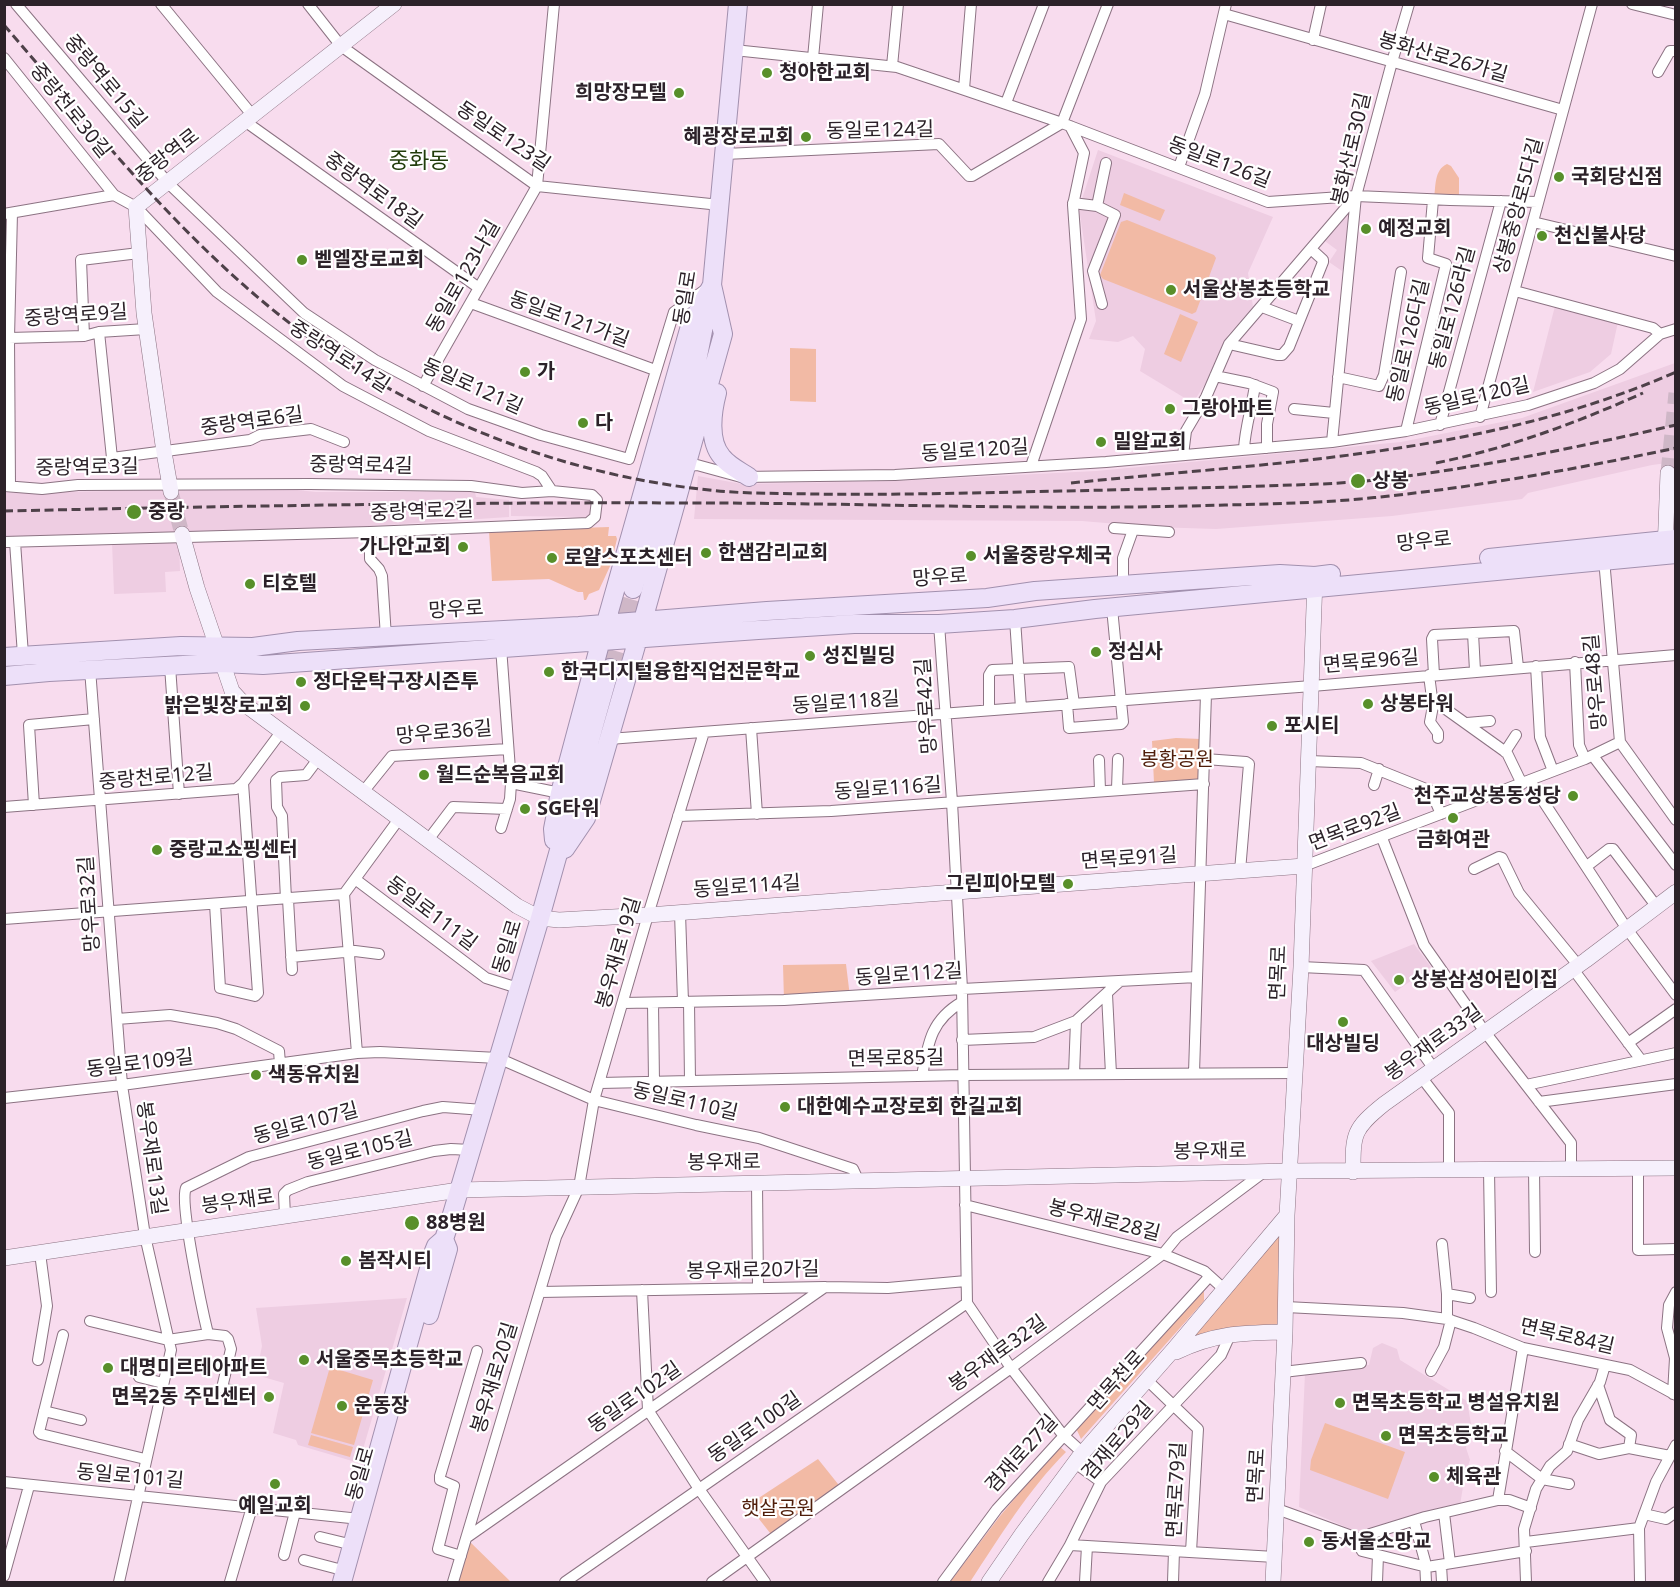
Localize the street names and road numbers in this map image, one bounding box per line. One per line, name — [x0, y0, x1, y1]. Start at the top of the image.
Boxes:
street label: 봉화산로26가길 — [1376, 28, 1510, 88]
street label: 중랑역로15길 — [59, 30, 151, 134]
street label: 중랑천로30길 — [25, 59, 115, 163]
street label: 봉화산로30길 — [1327, 90, 1377, 208]
street label: 동일로123길 — [452, 97, 554, 177]
street label: 동일로124길 — [826, 118, 934, 144]
street label: 중랑역로 — [132, 124, 204, 188]
street label: 동일로126길 — [1164, 132, 1274, 194]
street label: 상봉중앙로5다길 — [1489, 135, 1549, 277]
street label: 중랑역로18길 — [319, 148, 427, 234]
street label: 동일로123나길 — [422, 216, 506, 338]
street label: 동일로126라길 — [1425, 244, 1481, 372]
street label: 동일로 — [670, 269, 702, 327]
street label: 동일로126다길 — [1383, 277, 1435, 405]
street label: 동일로121가길 — [506, 287, 632, 353]
street label: 중랑역로9길 — [24, 300, 128, 332]
street label: 중랑역로14길 — [284, 316, 394, 398]
street label: 동일로121길 — [418, 354, 526, 420]
street label: 동일로120길 — [1422, 373, 1532, 421]
street label: 중랑역로6길 — [199, 403, 305, 441]
street label: 동일로120길 — [920, 435, 1030, 467]
street label: 중랑역로4길 — [309, 453, 413, 479]
street label: 중랑역로3길 — [35, 455, 139, 481]
street label: 중랑역로2길 — [370, 498, 474, 526]
street label: 망우로 — [1395, 527, 1453, 557]
street label: 망우로 — [912, 564, 968, 592]
street label: 망우로 — [428, 597, 484, 623]
street label: 망우로48길 — [1580, 633, 1612, 731]
street label: 면목로96길 — [1322, 646, 1420, 678]
street label: 망우로42길 — [912, 657, 942, 755]
street label: 동일로118길 — [791, 687, 901, 719]
street label: 망우로36길 — [395, 717, 493, 749]
street label: 중랑천로12길 — [98, 761, 214, 795]
street label: 동일로116길 — [833, 773, 943, 805]
street label: 면목로92길 — [1306, 800, 1404, 856]
street label: 면목로91길 — [1080, 844, 1178, 874]
street label: 망우로32길 — [75, 855, 105, 953]
street label: 동일로114길 — [692, 871, 802, 903]
street label: 동일로111길 — [381, 872, 481, 956]
street label: 봉우재로19길 — [592, 894, 646, 1012]
street label: 동일로 — [488, 917, 528, 977]
street label: 면목로 — [1266, 945, 1292, 1001]
street label: 동일로112길 — [854, 959, 964, 991]
street label: 봉우재로33길 — [1380, 1000, 1488, 1086]
street label: 동일로109길 — [85, 1046, 195, 1082]
street label: 면목로85길 — [848, 1046, 944, 1072]
street label: 동일로110길 — [630, 1078, 740, 1126]
street label: 동일로107길 — [251, 1098, 361, 1150]
street label: 봉우재로13길 — [131, 1099, 171, 1217]
street label: 동일로105길 — [305, 1126, 415, 1176]
street label: 봉우재로 — [1173, 1139, 1247, 1165]
street label: 봉우재로 — [687, 1150, 761, 1176]
street label: 봉우재로 — [200, 1185, 276, 1219]
street label: 봉우재로28길 — [1045, 1195, 1163, 1247]
street label: 봉우재로20가길 — [686, 1258, 820, 1284]
street label: 봉우재로32길 — [944, 1311, 1052, 1397]
street label: 면목로84길 — [1517, 1314, 1617, 1360]
street label: 봉우재로20길 — [467, 1320, 523, 1436]
street label: 면목천로 — [1083, 1346, 1151, 1416]
street label: 동일로102길 — [584, 1357, 686, 1439]
street label: 동일로100길 — [704, 1387, 806, 1469]
street label: 겸재로29길 — [1077, 1397, 1159, 1485]
street label: 겸재로27길 — [981, 1410, 1063, 1498]
street label: 면목로79길 — [1162, 1441, 1192, 1539]
street label: 동일로 — [342, 1444, 380, 1504]
street label: 면목로 — [1244, 1448, 1270, 1504]
street label: 동일로101길 — [75, 1460, 185, 1494]

